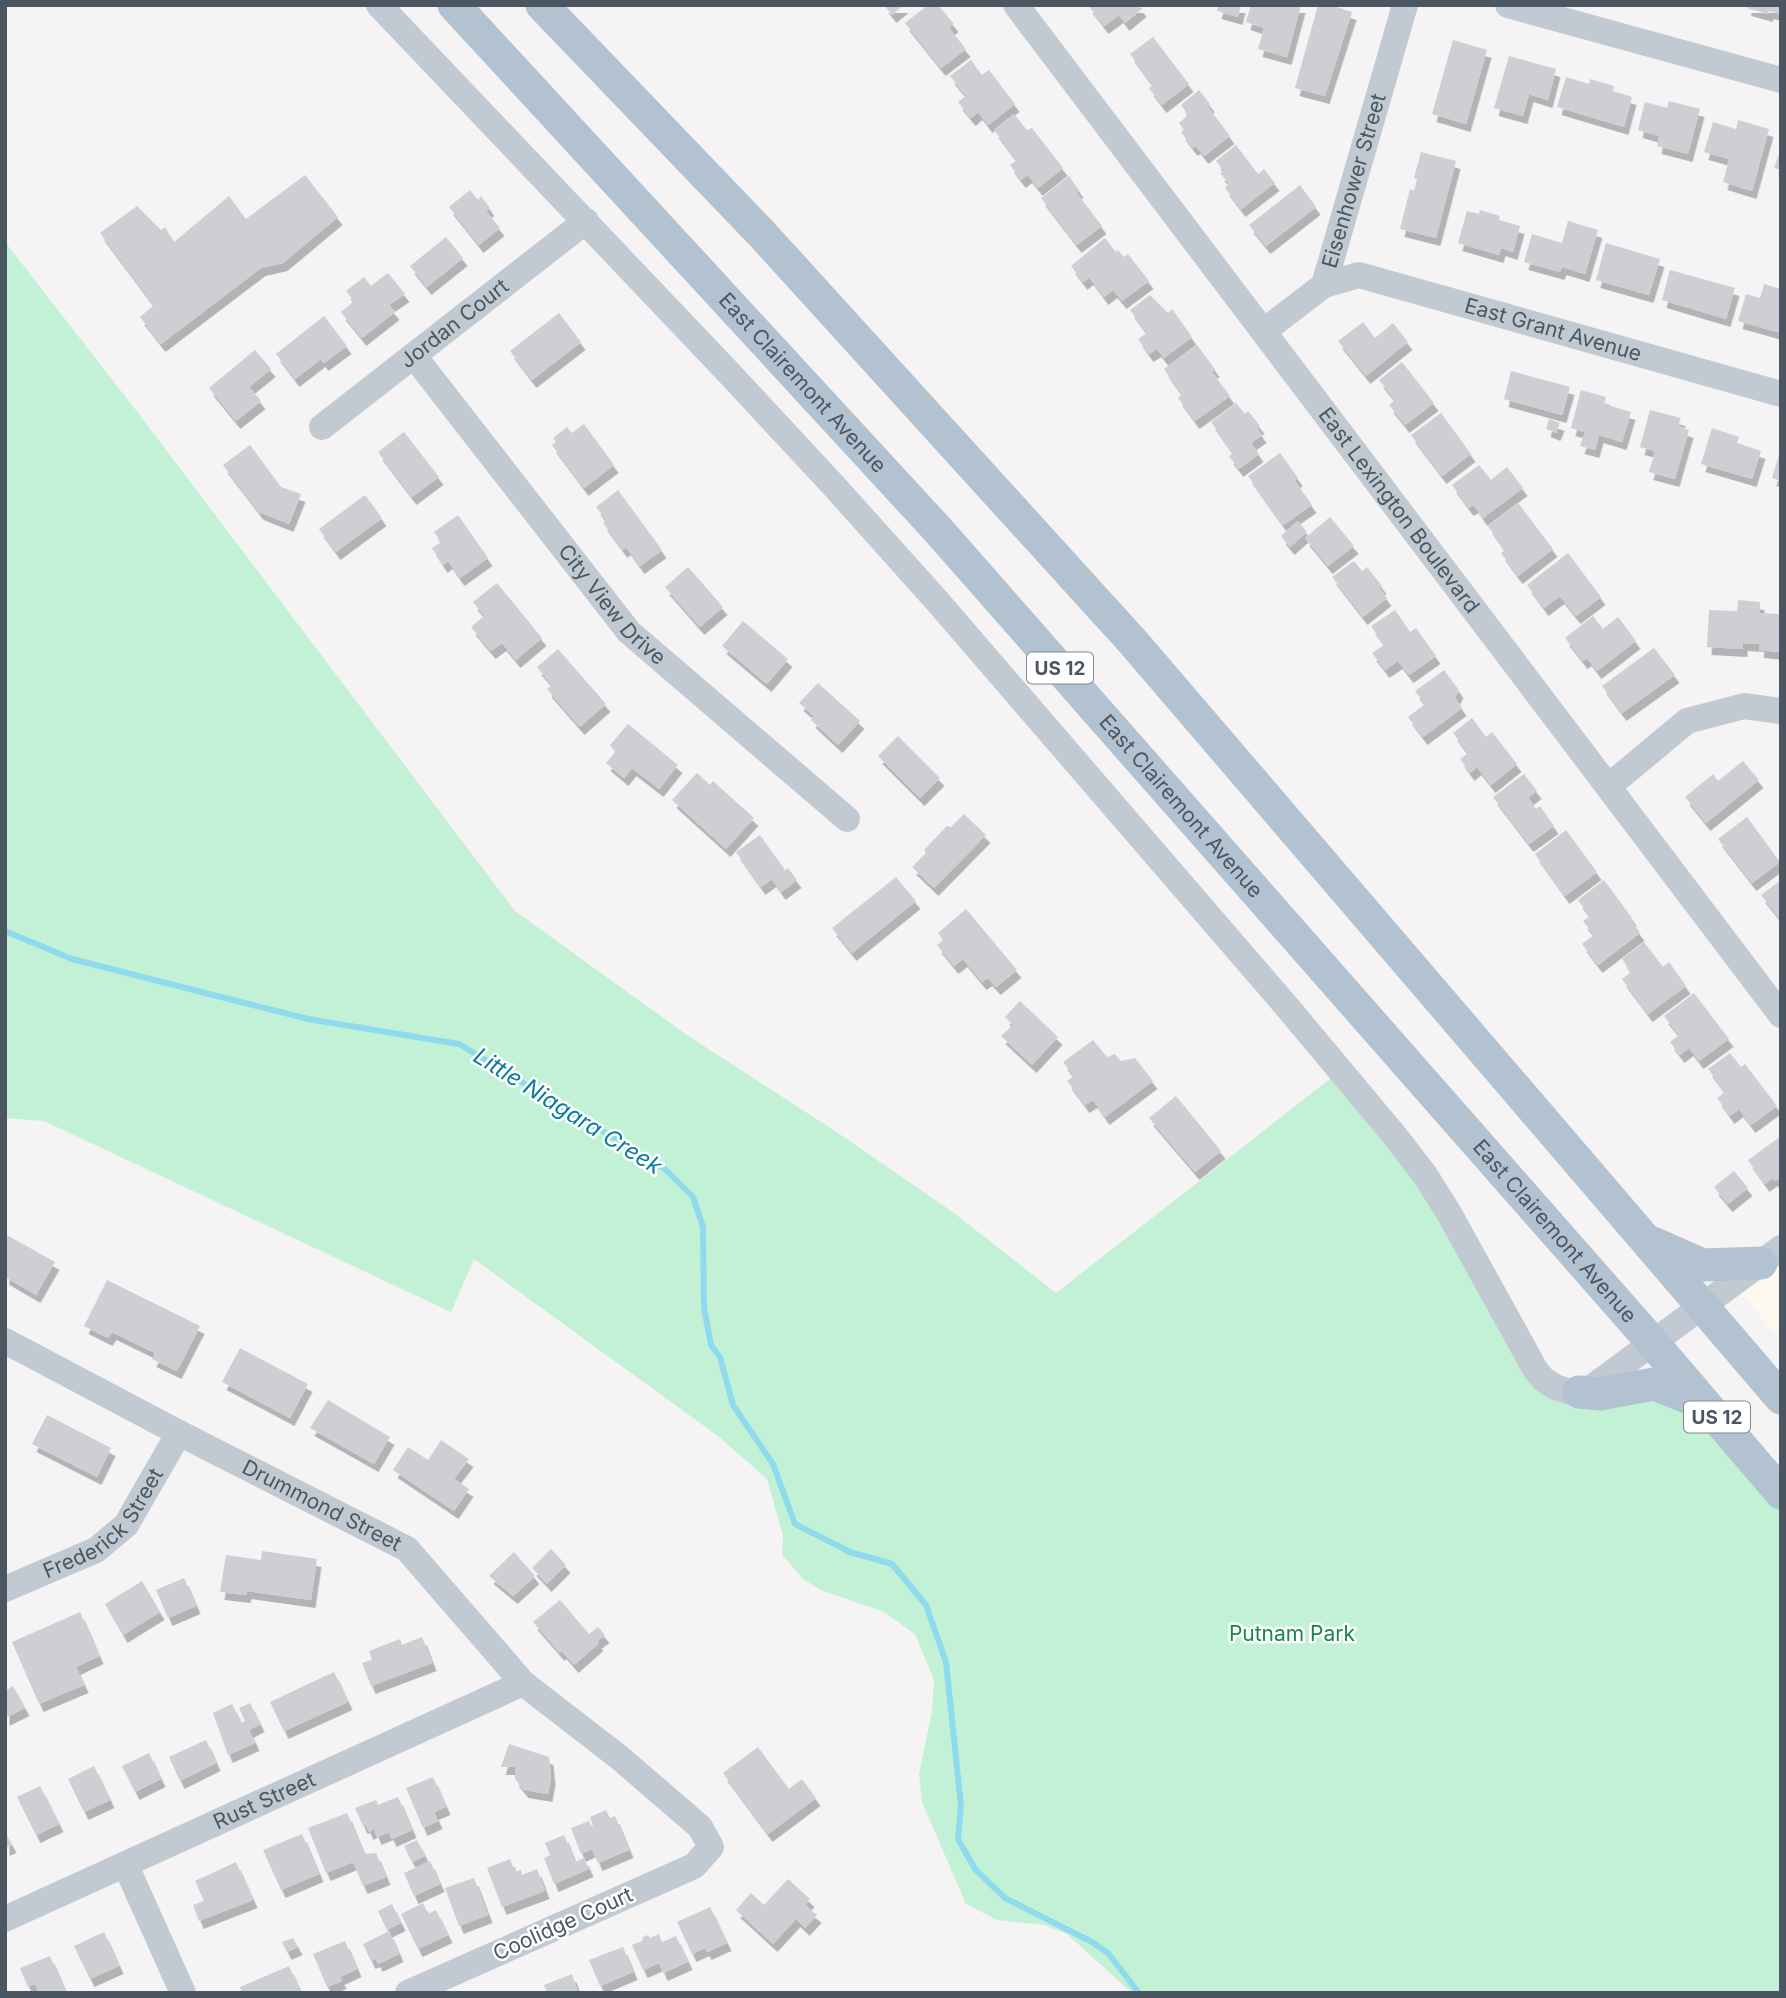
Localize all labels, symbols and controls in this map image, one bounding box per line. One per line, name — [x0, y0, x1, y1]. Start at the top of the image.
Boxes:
street label: Eisenhower Street — [1317, 91, 1391, 271]
street label: Jordan Court — [395, 273, 513, 373]
street label: East Clairemont Avenue — [714, 288, 892, 478]
street label: East Grant Avenue — [1462, 292, 1644, 366]
street label: East Lexington Boulevard — [1313, 402, 1485, 618]
street label: City View Drive — [553, 539, 671, 670]
road number: US 12 — [1027, 652, 1093, 684]
street label: East Clairemont Avenue — [1094, 709, 1268, 903]
water label: Little Niagara Creek — [469, 1042, 668, 1180]
street label: East Clairemont Avenue — [1468, 1134, 1642, 1328]
road number: US 12 — [1684, 1401, 1750, 1432]
street label: Drummond Street — [238, 1454, 406, 1556]
street label: Frederick Street — [39, 1464, 168, 1583]
park label: Putnam Park — [1229, 1621, 1356, 1646]
street label: Rust Street — [209, 1766, 319, 1834]
street label: Coolidge Court — [489, 1882, 637, 1965]

